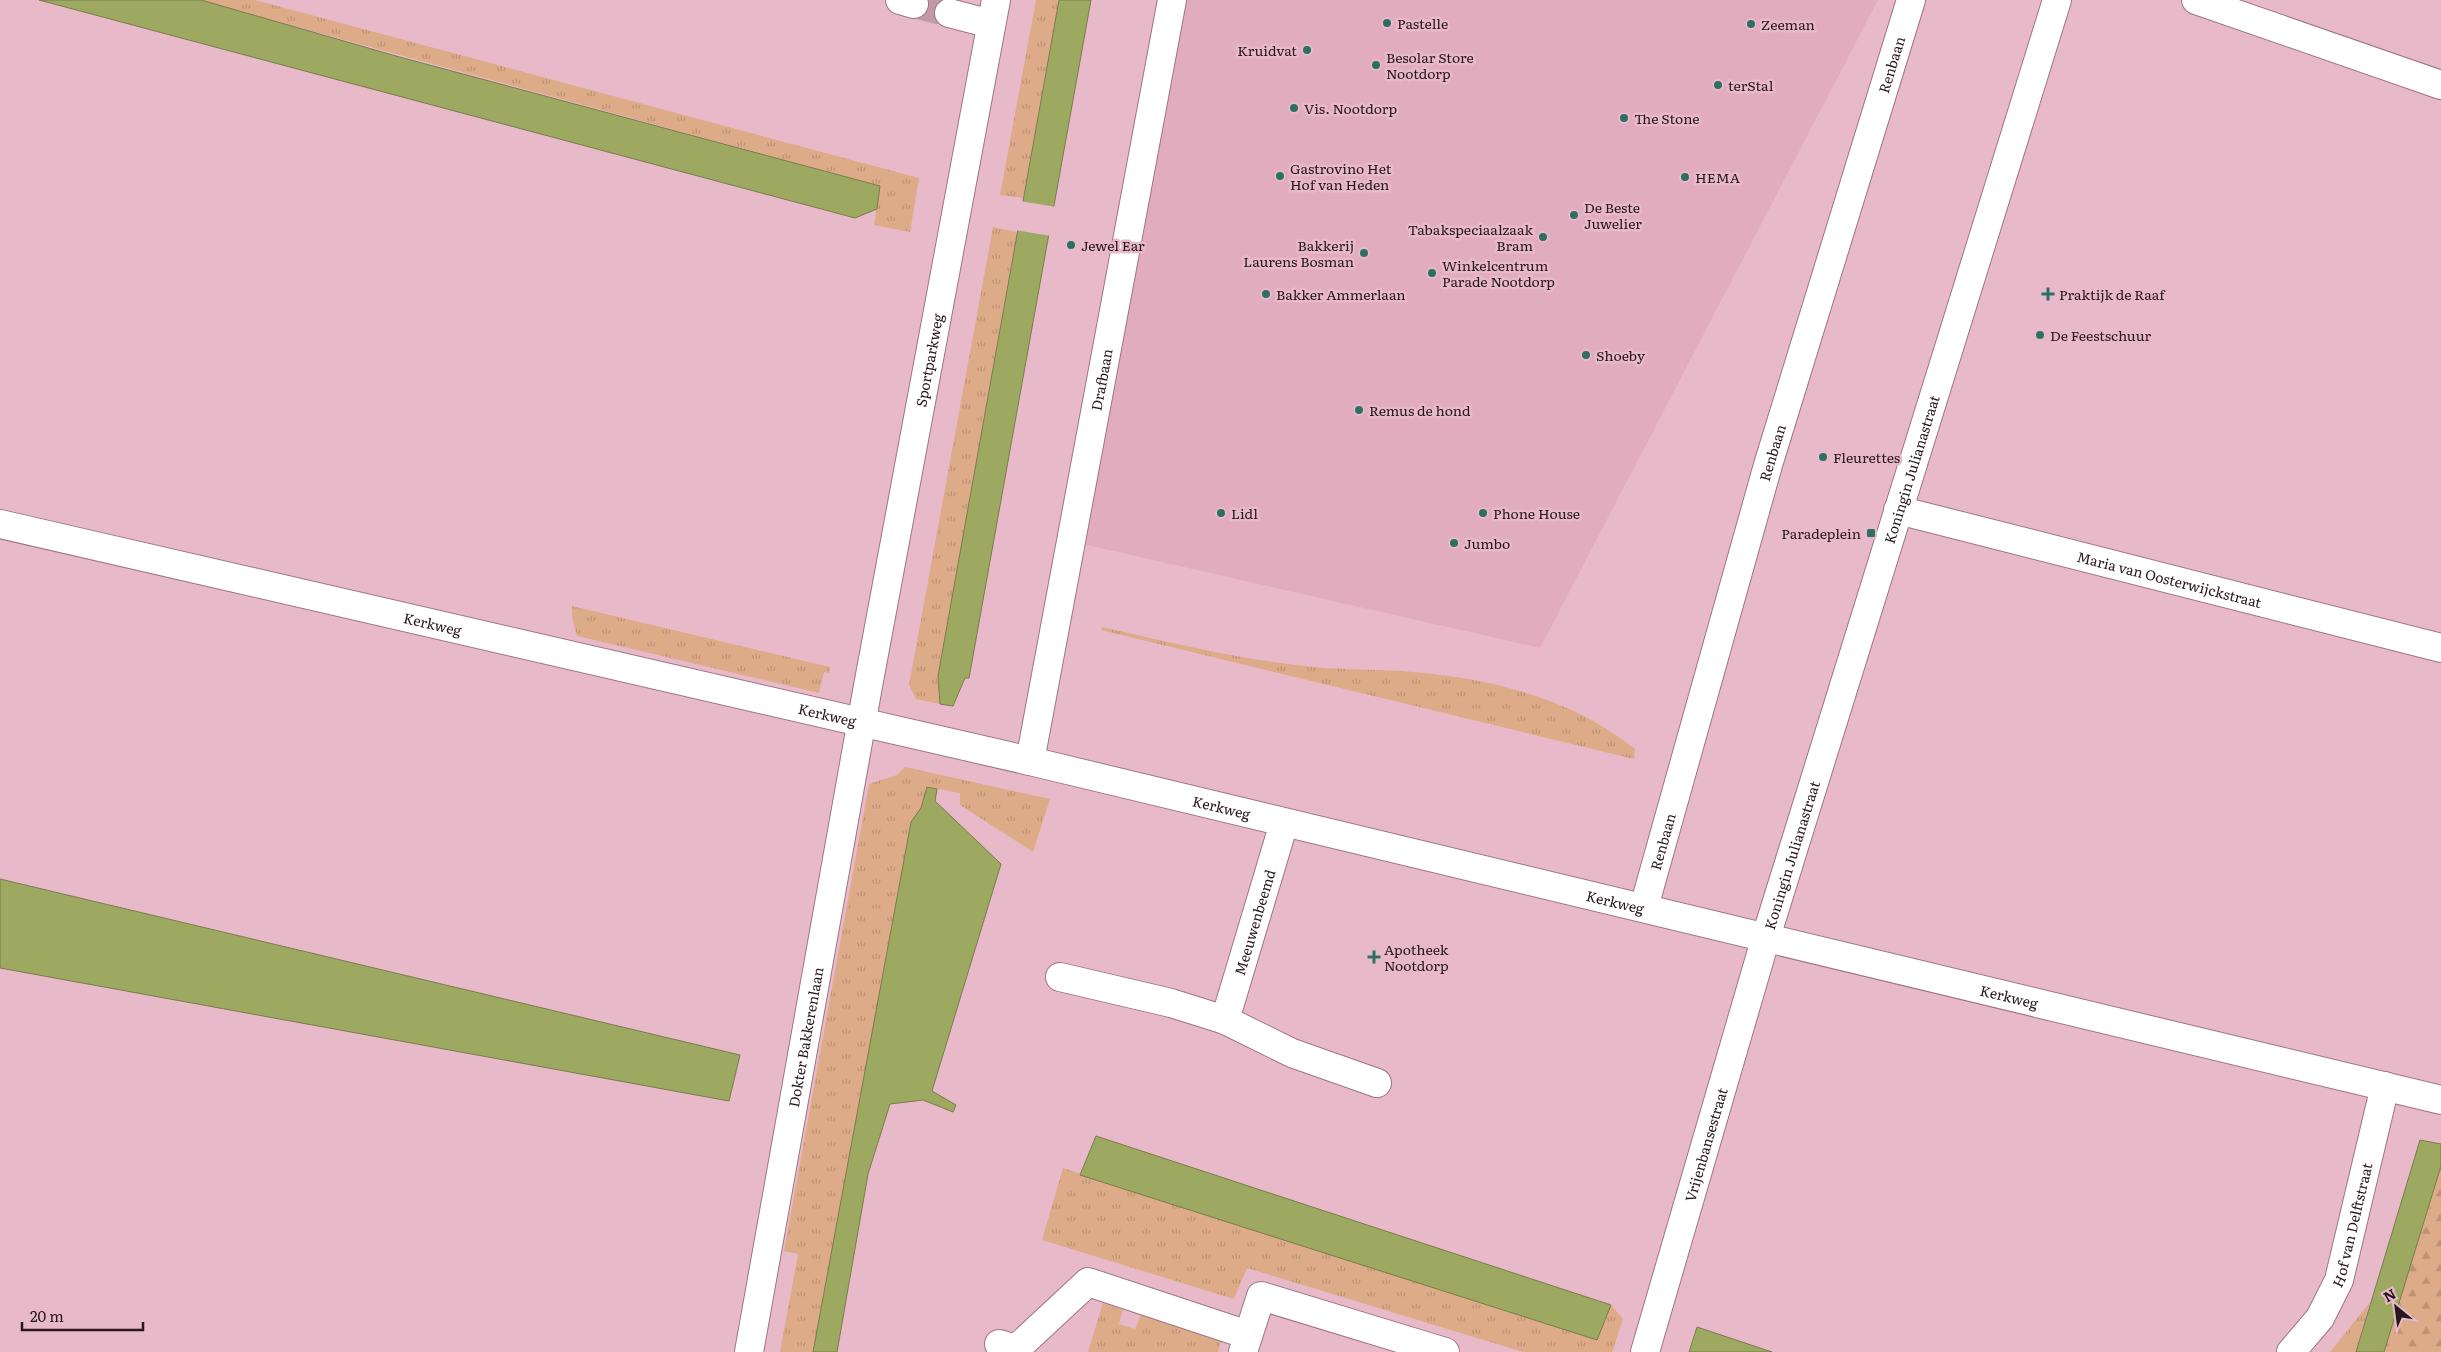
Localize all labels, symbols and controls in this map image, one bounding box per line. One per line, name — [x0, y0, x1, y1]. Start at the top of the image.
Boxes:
place label: Pastelle — [1397, 13, 1448, 33]
place label: Zeeman — [1761, 14, 1815, 34]
marker: Pastelle — [1381, 17, 1393, 29]
marker: Zeeman — [1745, 18, 1757, 30]
street label: Renbaan — [1873, 34, 1909, 95]
place label: Kruidvat — [1237, 40, 1297, 60]
marker: Kruidvat — [1301, 44, 1313, 56]
place label: Besolar Store Nootdorp — [1386, 47, 1474, 83]
marker: Besolar Store Nootdorp — [1370, 59, 1382, 71]
place label: terStal — [1728, 75, 1774, 95]
marker: terStal — [1712, 79, 1724, 91]
place label: Vis. Nootdorp — [1304, 98, 1397, 118]
marker: Vis. Nootdorp — [1288, 102, 1300, 114]
place label: The Stone — [1634, 108, 1700, 128]
marker: The Stone — [1618, 112, 1630, 124]
place label: Gastrovino Het Hof van Heden — [1290, 158, 1392, 194]
place label: HEMA — [1695, 167, 1741, 187]
marker: Gastrovino Het Hof van Heden — [1274, 170, 1286, 182]
marker: HEMA — [1679, 171, 1691, 183]
place label: De Beste Juwelier — [1584, 197, 1642, 233]
marker: De Beste Juwelier — [1568, 209, 1580, 221]
place label: Tabakspeciaalzaak Bram — [1408, 219, 1533, 255]
marker: Tabakspeciaalzaak Bram — [1537, 231, 1549, 243]
place label: Jewel Ear — [1081, 235, 1145, 255]
place label: Bakkerij Laurens Bosman — [1243, 235, 1354, 271]
marker: Jewel Ear — [1065, 239, 1077, 251]
marker: Bakkerij Laurens Bosman — [1358, 247, 1370, 259]
place label: Winkelcentrum Parade Nootdorp — [1442, 255, 1555, 291]
marker: Winkelcentrum Parade Nootdorp — [1426, 267, 1438, 279]
place label: Bakker Ammerlaan — [1276, 284, 1406, 304]
place label: Praktijk de Raaf — [2059, 284, 2166, 304]
marker: Praktijk de Raaf — [2041, 287, 2055, 301]
marker: Bakker Ammerlaan — [1260, 288, 1272, 300]
street label: Sportparkweg — [910, 312, 947, 409]
place label: De Feestschuur — [2050, 325, 2152, 345]
marker: De Feestschuur — [2034, 329, 2046, 341]
place label: Shoeby — [1596, 345, 1646, 365]
street label: Drafbaan — [1086, 347, 1117, 412]
marker: Shoeby — [1580, 349, 1592, 361]
street label: Koningin Julianastraat — [1879, 392, 1944, 546]
place label: Remus de hond — [1369, 400, 1471, 420]
marker: Remus de hond — [1353, 404, 1365, 416]
street label: Renbaan — [1754, 422, 1790, 483]
place label: Fleurettes — [1833, 447, 1900, 467]
marker: Fleurettes — [1817, 451, 1829, 463]
place label: Lidl — [1231, 503, 1258, 523]
place label: Phone House — [1493, 503, 1580, 523]
marker: Lidl — [1215, 507, 1227, 519]
marker: Phone House — [1477, 507, 1489, 519]
place label: Paradeplein — [1781, 523, 1861, 543]
marker: Paradeplein — [1865, 527, 1877, 539]
place label: Jumbo — [1464, 533, 1510, 553]
marker: Jumbo — [1448, 537, 1460, 549]
street label: Maria van Oosterwijckstraat — [2075, 546, 2264, 612]
street label: Kerkweg — [402, 607, 464, 640]
street label: Kerkweg — [796, 698, 859, 731]
street label: Koningin Julianastraat — [1759, 778, 1824, 932]
street label: Kerkweg — [1191, 790, 1253, 824]
street label: Renbaan — [1645, 811, 1680, 872]
street label: Meeuwenbeemd — [1229, 866, 1280, 978]
street label: Kerkweg — [1584, 885, 1647, 918]
place label: Apotheek Nootdorp — [1384, 939, 1449, 975]
marker: Apotheek Nootdorp — [1368, 951, 1380, 963]
street label: Dokter Bakkerenlaan — [783, 965, 828, 1109]
street label: Kerkweg — [1978, 980, 2040, 1013]
street label: Vrijenbansestraat — [1679, 1085, 1732, 1204]
street label: Hof van Delftstraat — [2327, 1160, 2377, 1290]
north arrow — [2371, 1282, 2421, 1332]
text: N — [2379, 1283, 2399, 1306]
scale bar — [22, 1300, 144, 1332]
text: 20 m — [30, 1304, 64, 1327]

